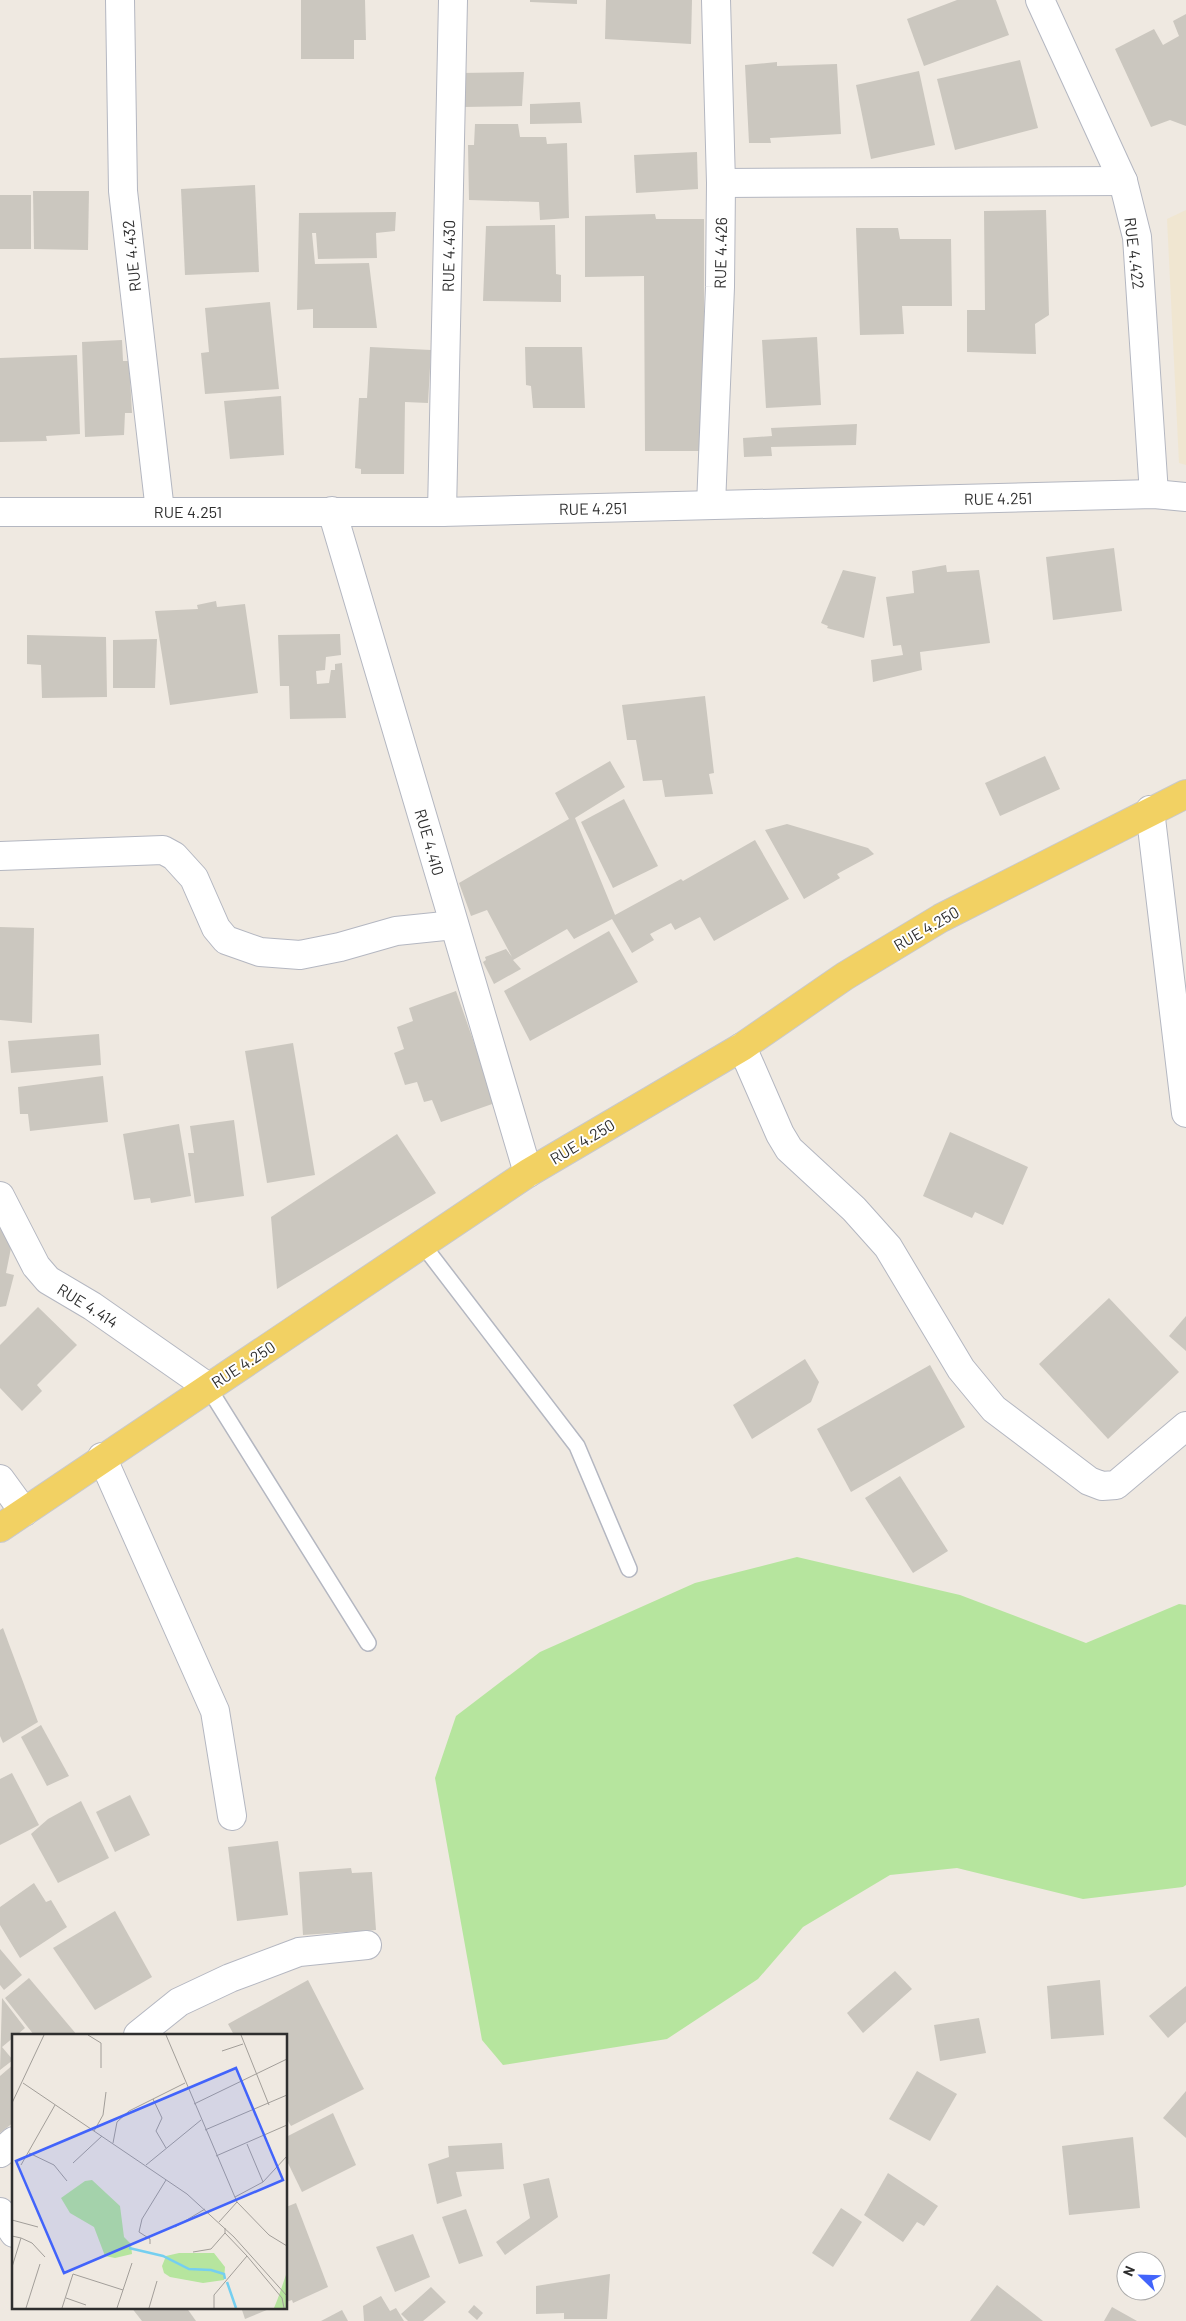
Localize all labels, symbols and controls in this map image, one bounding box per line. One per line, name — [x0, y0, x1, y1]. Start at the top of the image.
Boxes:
street label: RUE 4.422 — [1121, 216, 1149, 290]
street label: RUE 4.426 — [710, 217, 730, 289]
street label: RUE 4.432 — [118, 219, 144, 293]
street label: RUE 4.430 — [438, 220, 458, 292]
street label: RUE 4.251 — [964, 488, 1032, 508]
street label: RUE 4.251 — [559, 498, 627, 518]
street label: RUE 4.251 — [154, 502, 222, 521]
street label: RUE 4.410 — [411, 807, 449, 877]
street label: RUE 4.250 — [890, 902, 962, 954]
street label: RUE 4.250 — [546, 1114, 618, 1168]
street label: RUE 4.414 — [54, 1279, 122, 1331]
street label: RUE 4.250 — [208, 1336, 278, 1392]
inset map — [12, 2034, 288, 2308]
north arrow — [1116, 2251, 1166, 2301]
text: N — [1119, 2263, 1138, 2278]

